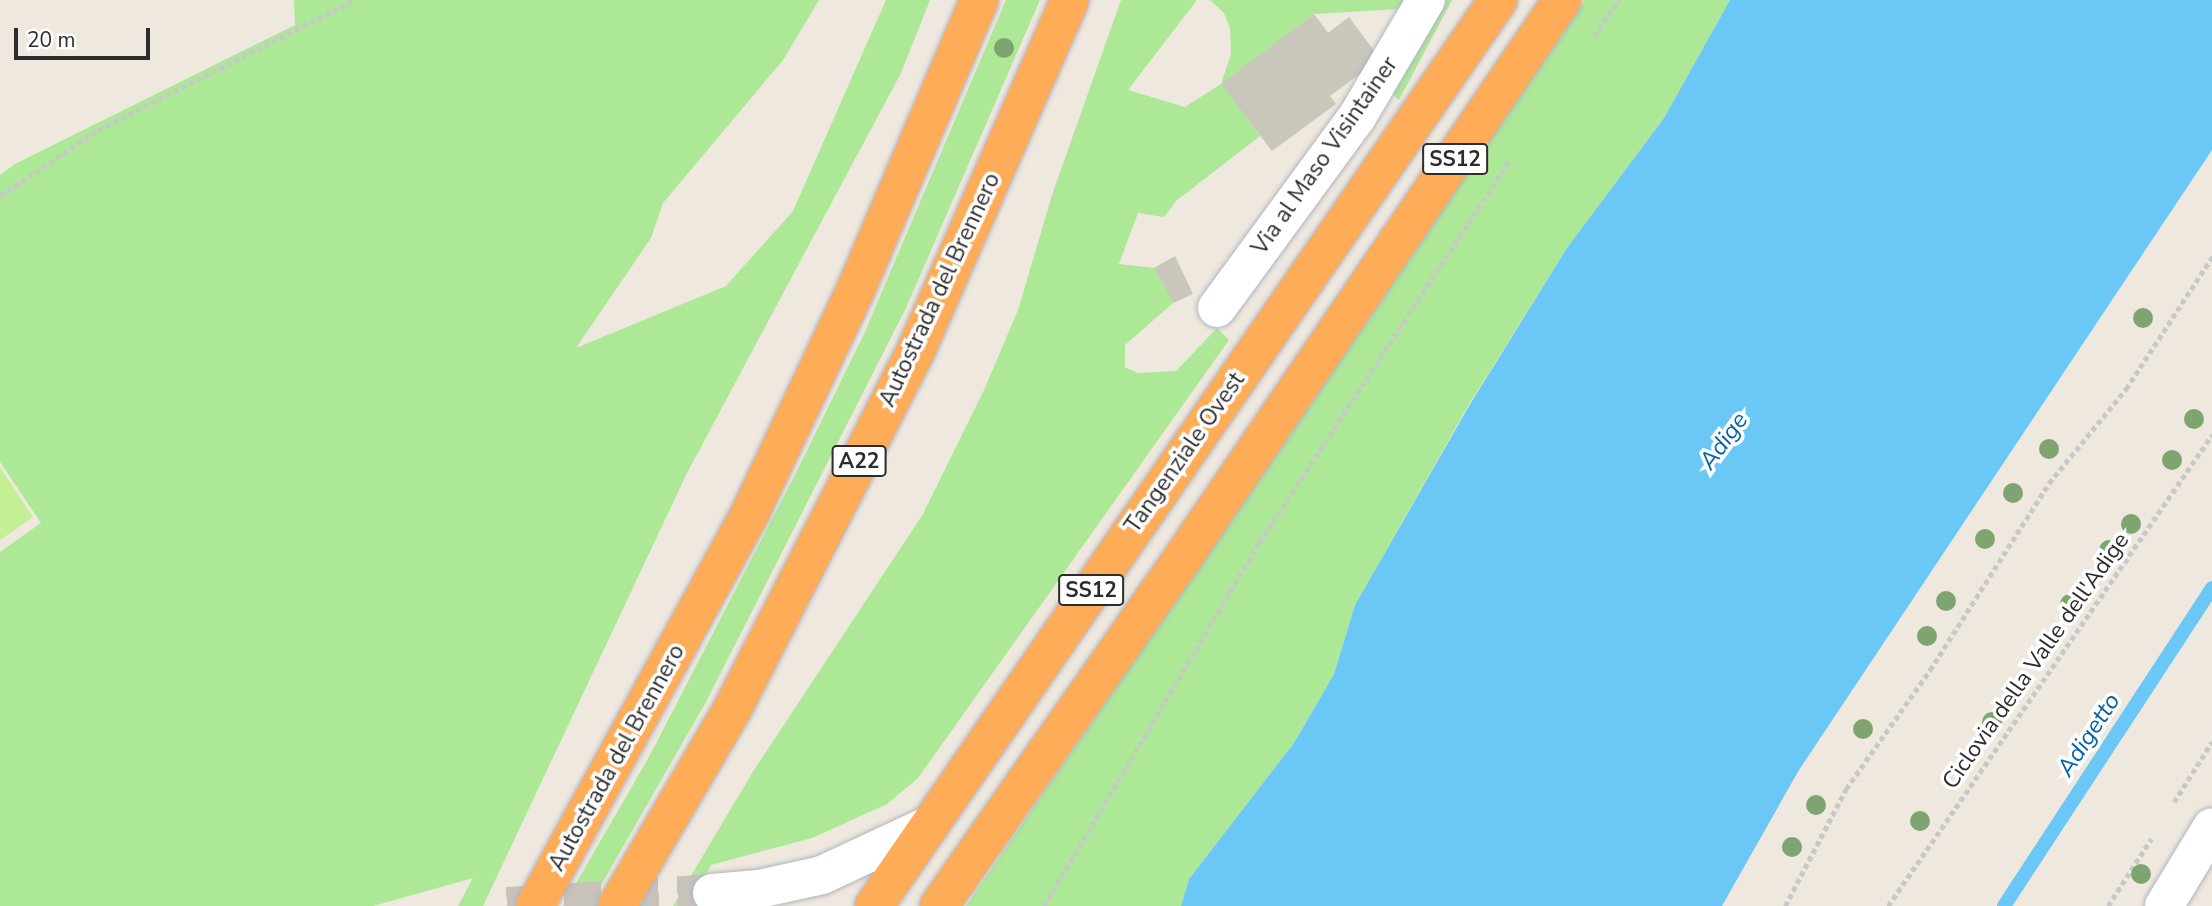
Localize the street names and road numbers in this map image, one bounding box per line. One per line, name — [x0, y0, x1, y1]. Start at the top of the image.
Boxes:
street label: Via al Maso Visintainer — [1246, 52, 1404, 260]
road number: SS12 — [1422, 142, 1488, 176]
street label: Autostrada del Brennero — [874, 169, 1006, 411]
street label: Tangenziale Ovest — [1119, 367, 1251, 539]
road number: A22 — [831, 444, 887, 478]
street label: Ciclovia della Valle dell'Adige — [1937, 528, 2135, 794]
road number: SS12 — [1058, 572, 1124, 608]
street label: Autostrada del Brennero — [543, 640, 691, 876]

